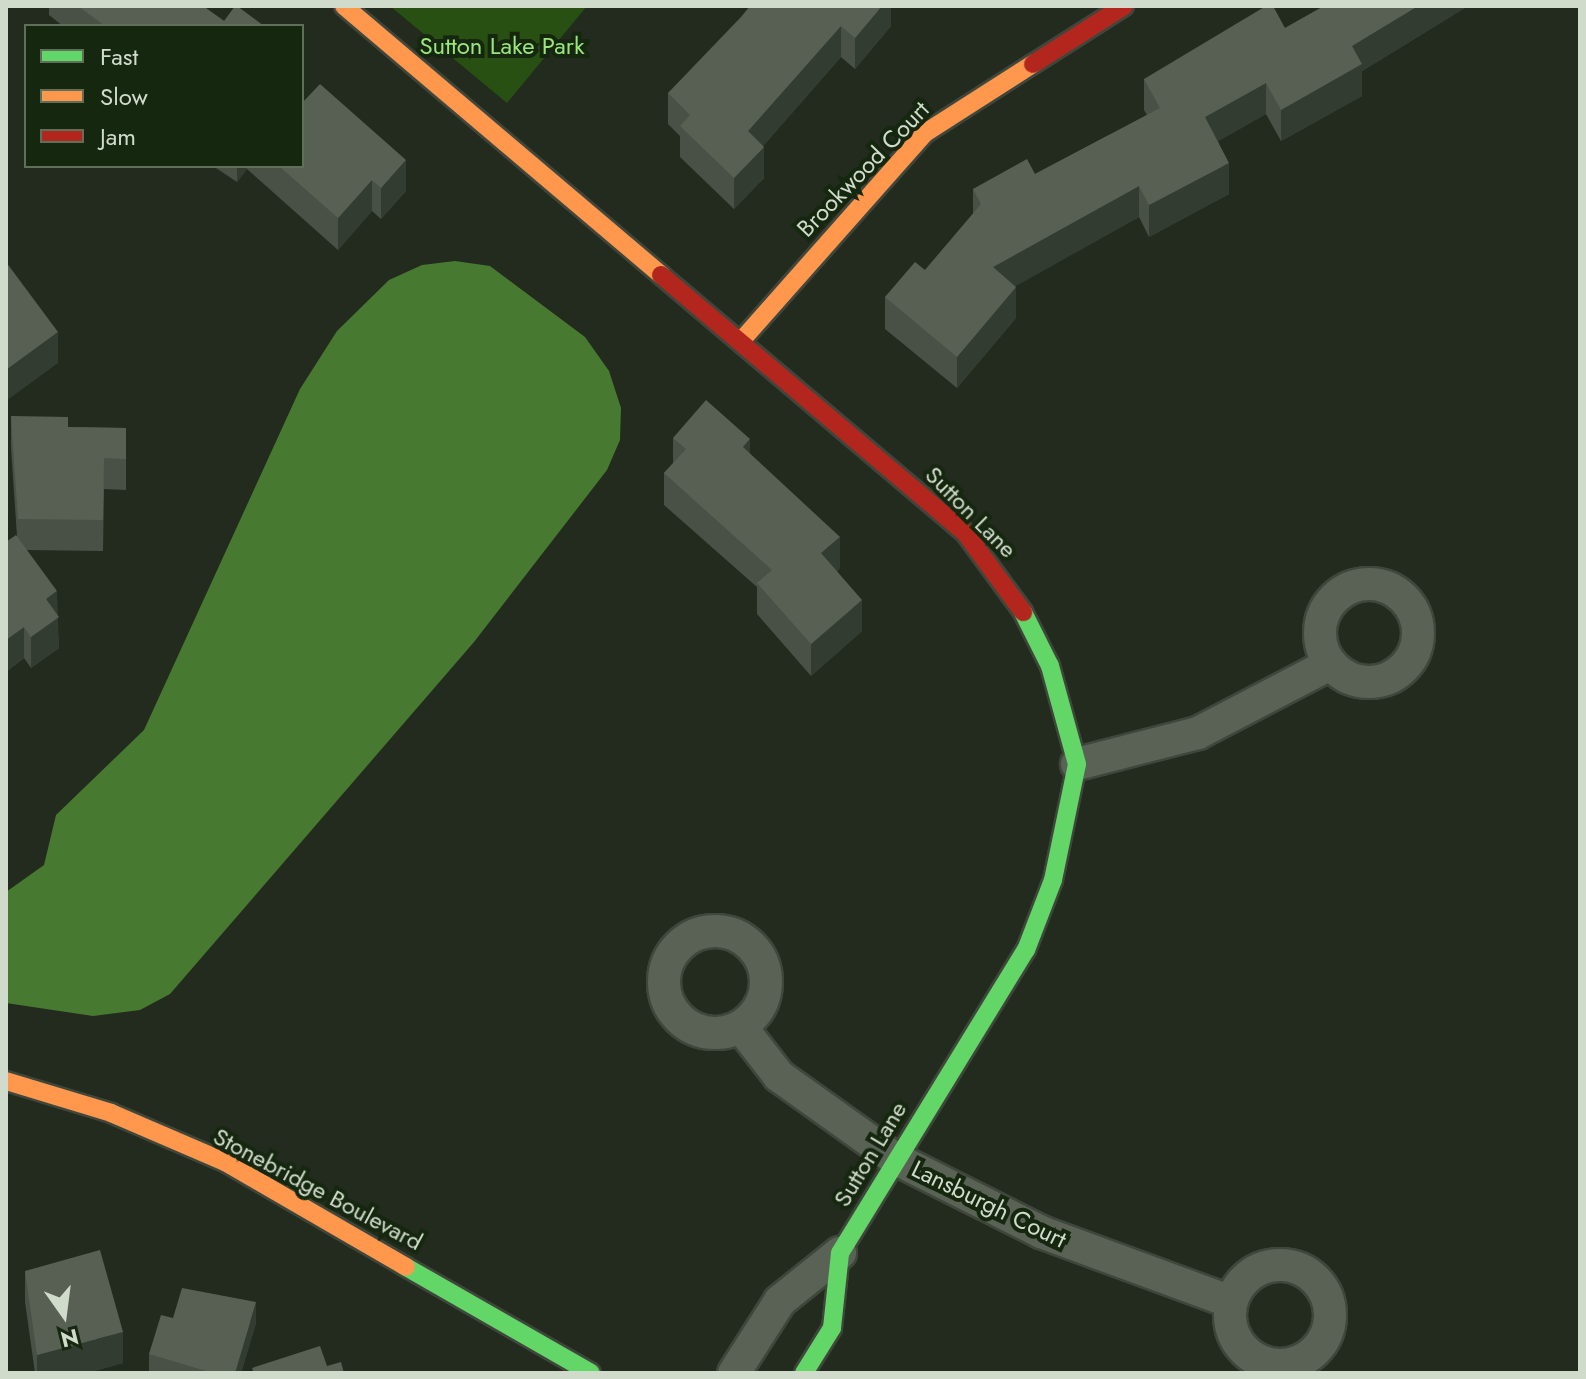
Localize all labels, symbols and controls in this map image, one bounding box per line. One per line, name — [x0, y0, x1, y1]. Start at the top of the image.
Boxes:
legend — [24, 24, 304, 168]
park label: Sutton Lake Park — [419, 32, 585, 60]
text: Fast — [100, 39, 138, 74]
text: Slow — [100, 79, 148, 114]
street label: Brookwood Court — [791, 95, 935, 243]
text: Jam — [100, 119, 136, 154]
street label: Sutton Lane — [919, 460, 1023, 564]
street label: Sutton Lane — [827, 1096, 913, 1212]
street label: Stonebridge Boulevard — [209, 1122, 427, 1256]
street label: Lansburgh Court — [907, 1154, 1071, 1254]
north arrow — [24, 1275, 104, 1355]
text: N — [57, 1321, 82, 1356]

